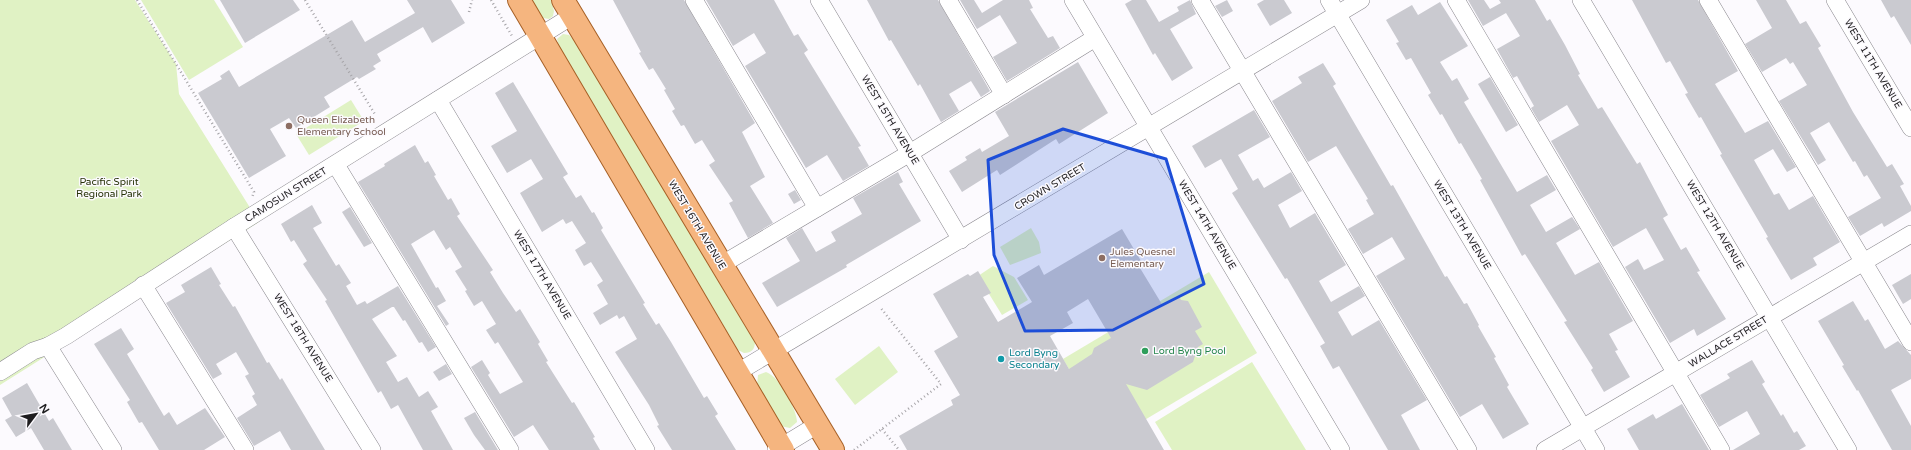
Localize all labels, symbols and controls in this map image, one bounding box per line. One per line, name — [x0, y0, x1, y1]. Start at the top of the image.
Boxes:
street label: WEST 11TH AVENUE — [1842, 17, 1904, 111]
street label: WEST 15TH AVENUE — [859, 73, 921, 167]
place label: Queen Elizabeth Elementary School — [297, 114, 386, 138]
marker: Queen Elizabeth Elementary School — [284, 121, 294, 131]
street label: CROWN STREET — [1012, 161, 1088, 213]
street label: CAMOSUN STREET — [243, 165, 329, 225]
park label: Pacific Spirit Regional Park — [76, 176, 142, 200]
street label: WEST 16TH AVENUE — [666, 178, 728, 272]
street label: WEST 14TH AVENUE — [1176, 178, 1238, 272]
street label: WEST 13TH AVENUE — [1431, 178, 1493, 272]
street label: WEST 12TH AVENUE — [1684, 178, 1746, 272]
street label: WEST 17TH AVENUE — [511, 228, 573, 322]
place label: Jules Quesnel Elementary — [1110, 246, 1175, 270]
marker: Jules Quesnel Elementary — [1097, 253, 1107, 263]
street label: WEST 18TH AVENUE — [271, 292, 335, 384]
street label: WALLACE STREET — [1686, 314, 1770, 370]
place label: Lord Byng Pool — [1153, 345, 1226, 357]
marker: Lord Byng Pool — [1140, 346, 1150, 356]
place label: Lord Byng Secondary — [1009, 347, 1060, 371]
marker: Lord Byng Secondary — [996, 354, 1006, 364]
north arrow — [16, 394, 56, 434]
text: N — [36, 402, 52, 416]

